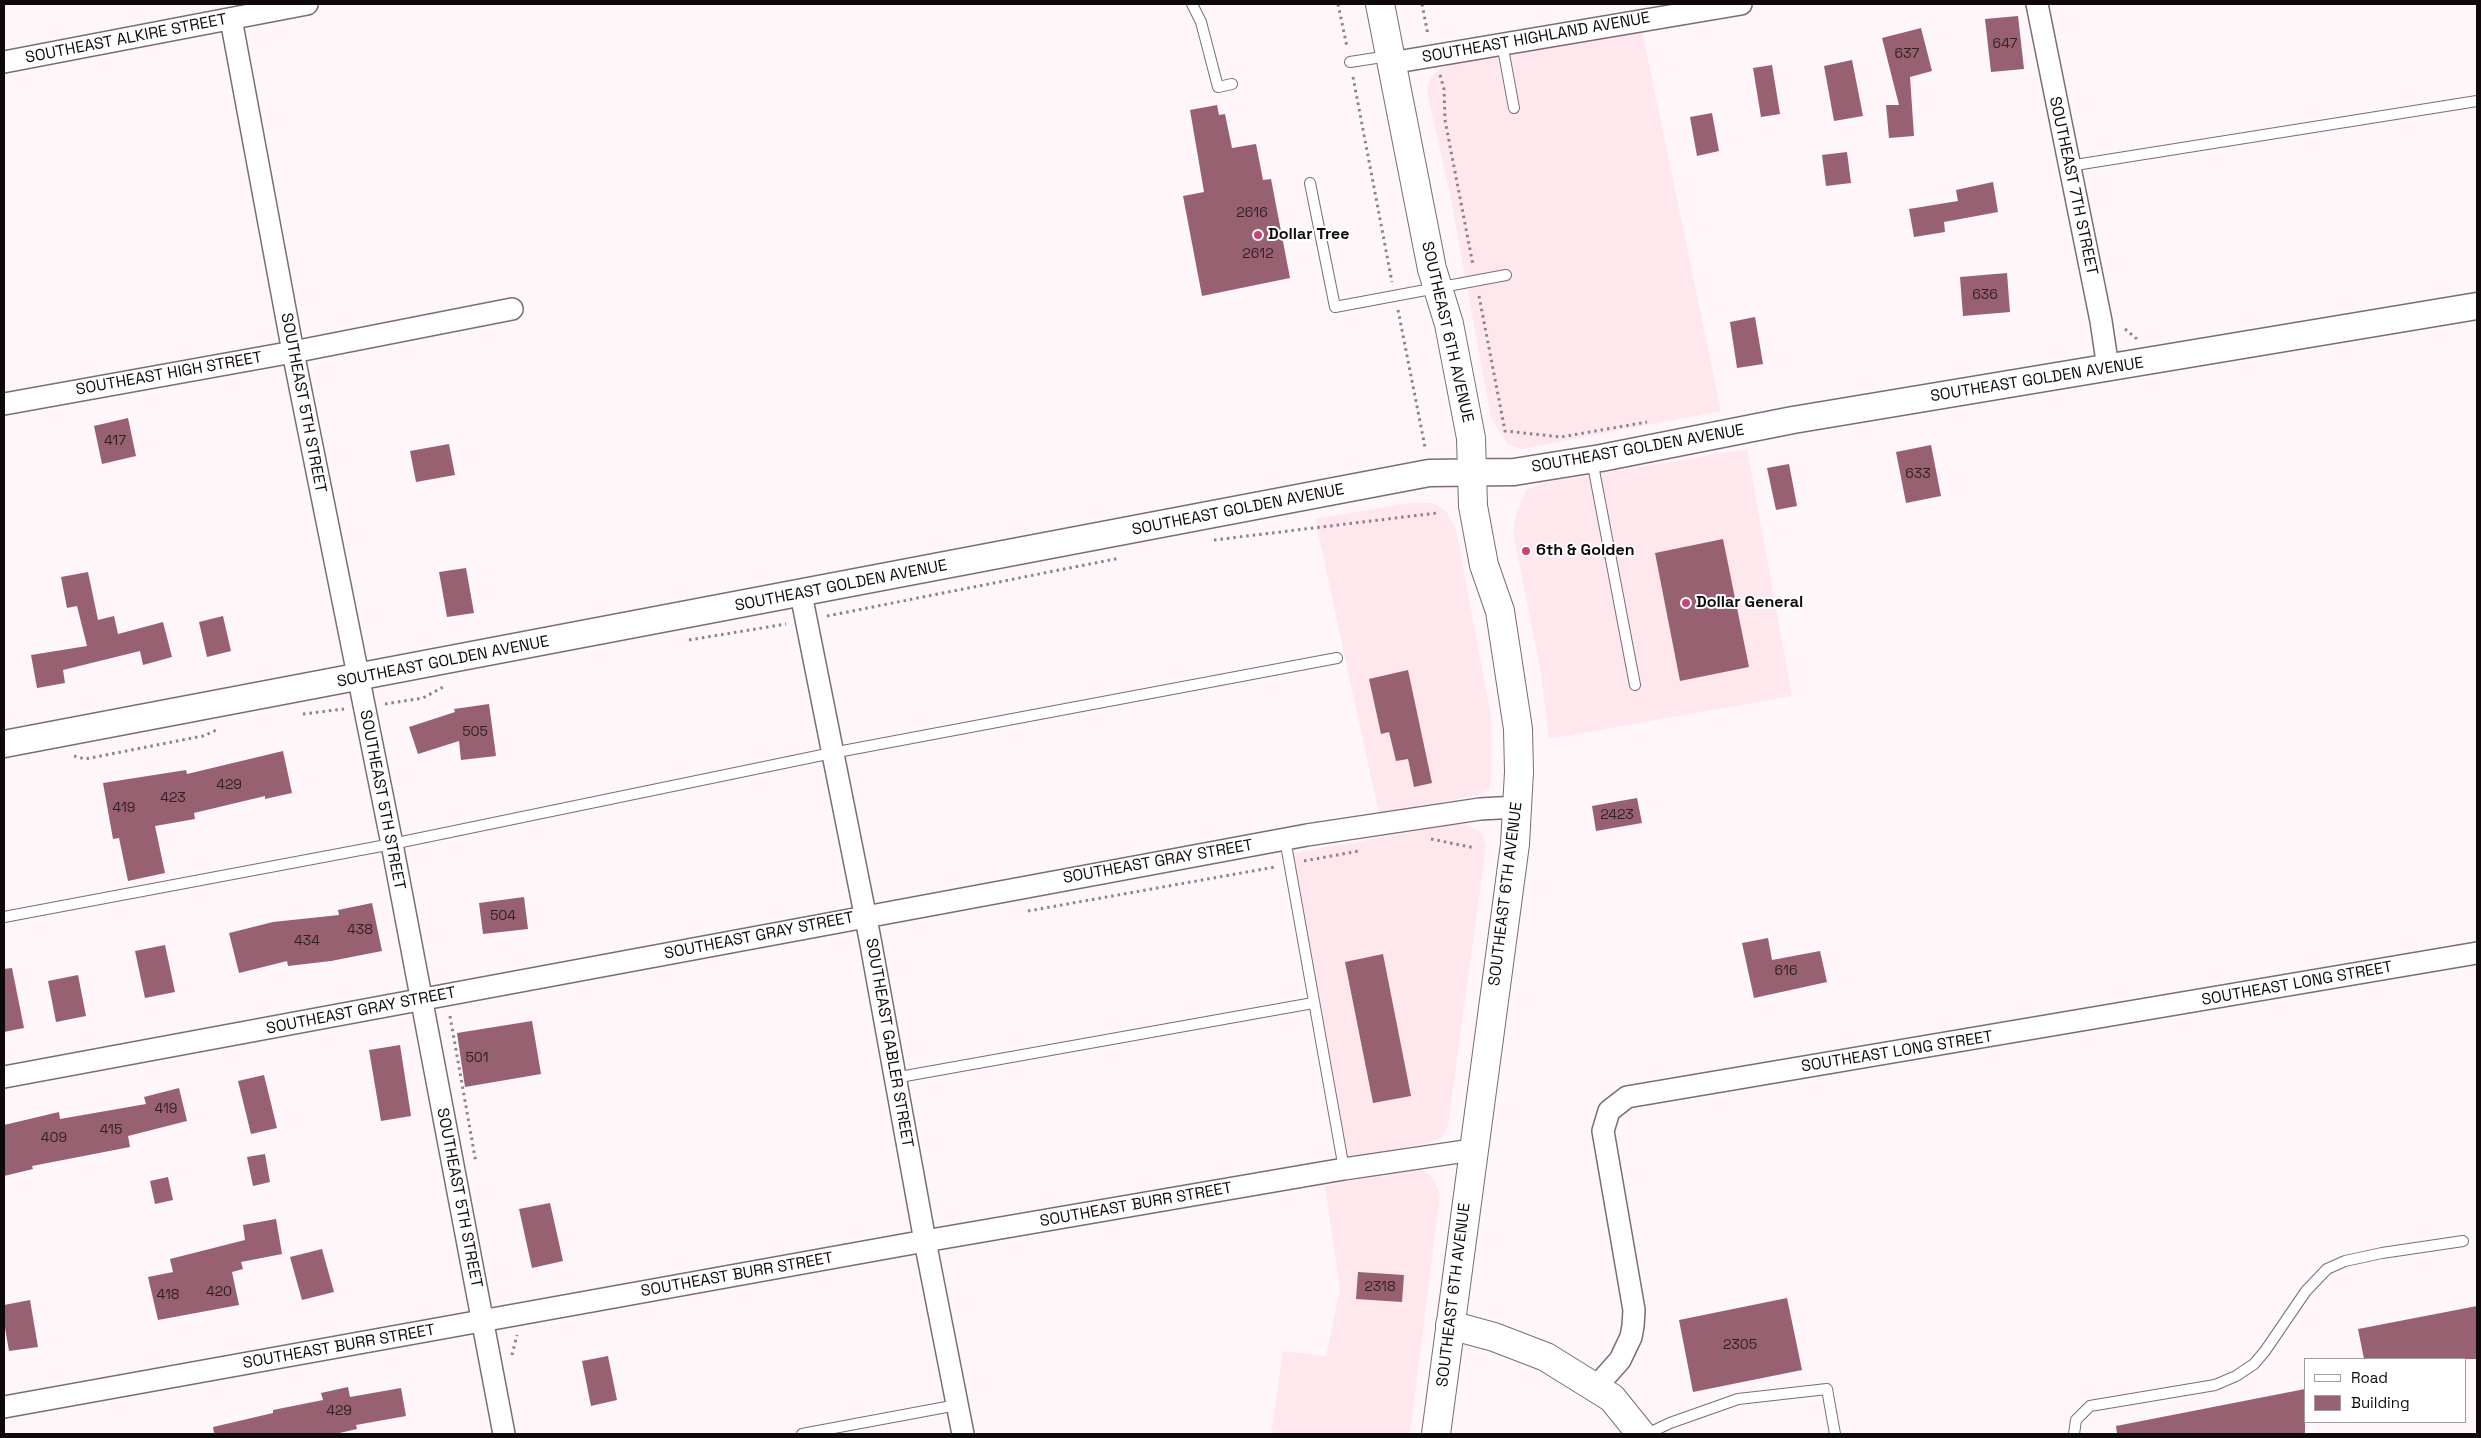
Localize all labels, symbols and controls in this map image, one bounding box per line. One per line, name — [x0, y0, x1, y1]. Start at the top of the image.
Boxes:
street label: SOUTHEAST HIGHLAND AVENUE — [1421, 8, 1651, 68]
street label: SOUTHEAST ALKIRE STREET — [24, 10, 228, 68]
house number: 647 — [1993, 36, 2017, 52]
house number: 637 — [1895, 46, 1919, 62]
street label: SOUTHEAST 7TH STREET — [2045, 95, 2101, 277]
house number: 2616 — [1236, 205, 1268, 221]
place label: Dollar Tree — [1268, 225, 1349, 245]
marker: Dollar Tree — [1252, 229, 1264, 241]
street label: SOUTHEAST 6TH AVENUE — [1417, 240, 1477, 424]
house number: 2612 — [1242, 246, 1274, 262]
house number: 636 — [1972, 287, 1998, 303]
street label: SOUTHEAST 5TH STREET — [276, 311, 330, 495]
street label: SOUTHEAST HIGH STREET — [74, 348, 264, 400]
street label: SOUTHEAST GOLDEN AVENUE — [1929, 354, 2145, 406]
street label: SOUTHEAST GOLDEN AVENUE — [1530, 421, 1746, 477]
house number: 417 — [104, 433, 126, 449]
house number: 633 — [1905, 466, 1931, 482]
street label: SOUTHEAST GOLDEN AVENUE — [1130, 480, 1346, 540]
place label: 6th & Golden — [1536, 541, 1635, 561]
marker: 6th & Golden — [1520, 545, 1532, 557]
street label: SOUTHEAST GOLDEN AVENUE — [733, 556, 949, 616]
place label: Dollar General — [1696, 593, 1803, 613]
marker: Dollar General — [1680, 597, 1692, 609]
street label: SOUTHEAST GOLDEN AVENUE — [335, 632, 551, 692]
street label: SOUTHEAST 5TH STREET — [355, 708, 409, 892]
house number: 505 — [462, 724, 488, 740]
house number: 429 — [216, 777, 242, 793]
house number: 423 — [160, 790, 186, 806]
house number: 419 — [113, 800, 135, 816]
street label: SOUTHEAST 6TH AVENUE — [1485, 801, 1527, 987]
house number: 2423 — [1600, 807, 1634, 823]
street label: SOUTHEAST GRAY STREET — [1061, 836, 1255, 888]
house number: 504 — [490, 908, 516, 924]
street label: SOUTHEAST GRAY STREET — [663, 908, 855, 964]
house number: 438 — [347, 922, 373, 938]
house number: 434 — [294, 933, 320, 949]
street label: SOUTHEAST GABLER STREET — [861, 937, 917, 1149]
street label: SOUTHEAST LONG STREET — [2200, 958, 2394, 1010]
house number: 616 — [1775, 963, 1797, 979]
street label: SOUTHEAST GRAY STREET — [265, 983, 457, 1039]
street label: SOUTHEAST LONG STREET — [1800, 1027, 1994, 1077]
house number: 501 — [465, 1050, 489, 1066]
house number: 419 — [155, 1101, 177, 1117]
street label: SOUTHEAST 5TH STREET — [432, 1106, 486, 1290]
house number: 415 — [100, 1122, 122, 1138]
house number: 409 — [41, 1130, 67, 1146]
street label: SOUTHEAST BURR STREET — [1038, 1179, 1234, 1231]
street label: SOUTHEAST 6TH AVENUE — [1433, 1202, 1475, 1388]
street label: SOUTHEAST BURR STREET — [639, 1249, 835, 1301]
house number: 2318 — [1364, 1279, 1396, 1295]
house number: 420 — [206, 1284, 232, 1300]
house number: 418 — [157, 1287, 179, 1303]
street label: SOUTHEAST BURR STREET — [241, 1321, 437, 1373]
house number: 2305 — [1723, 1337, 1757, 1353]
legend — [2304, 1358, 2466, 1423]
text: Road — [2351, 1368, 2388, 1387]
text: Building — [2351, 1393, 2410, 1412]
house number: 429 — [326, 1403, 352, 1419]

